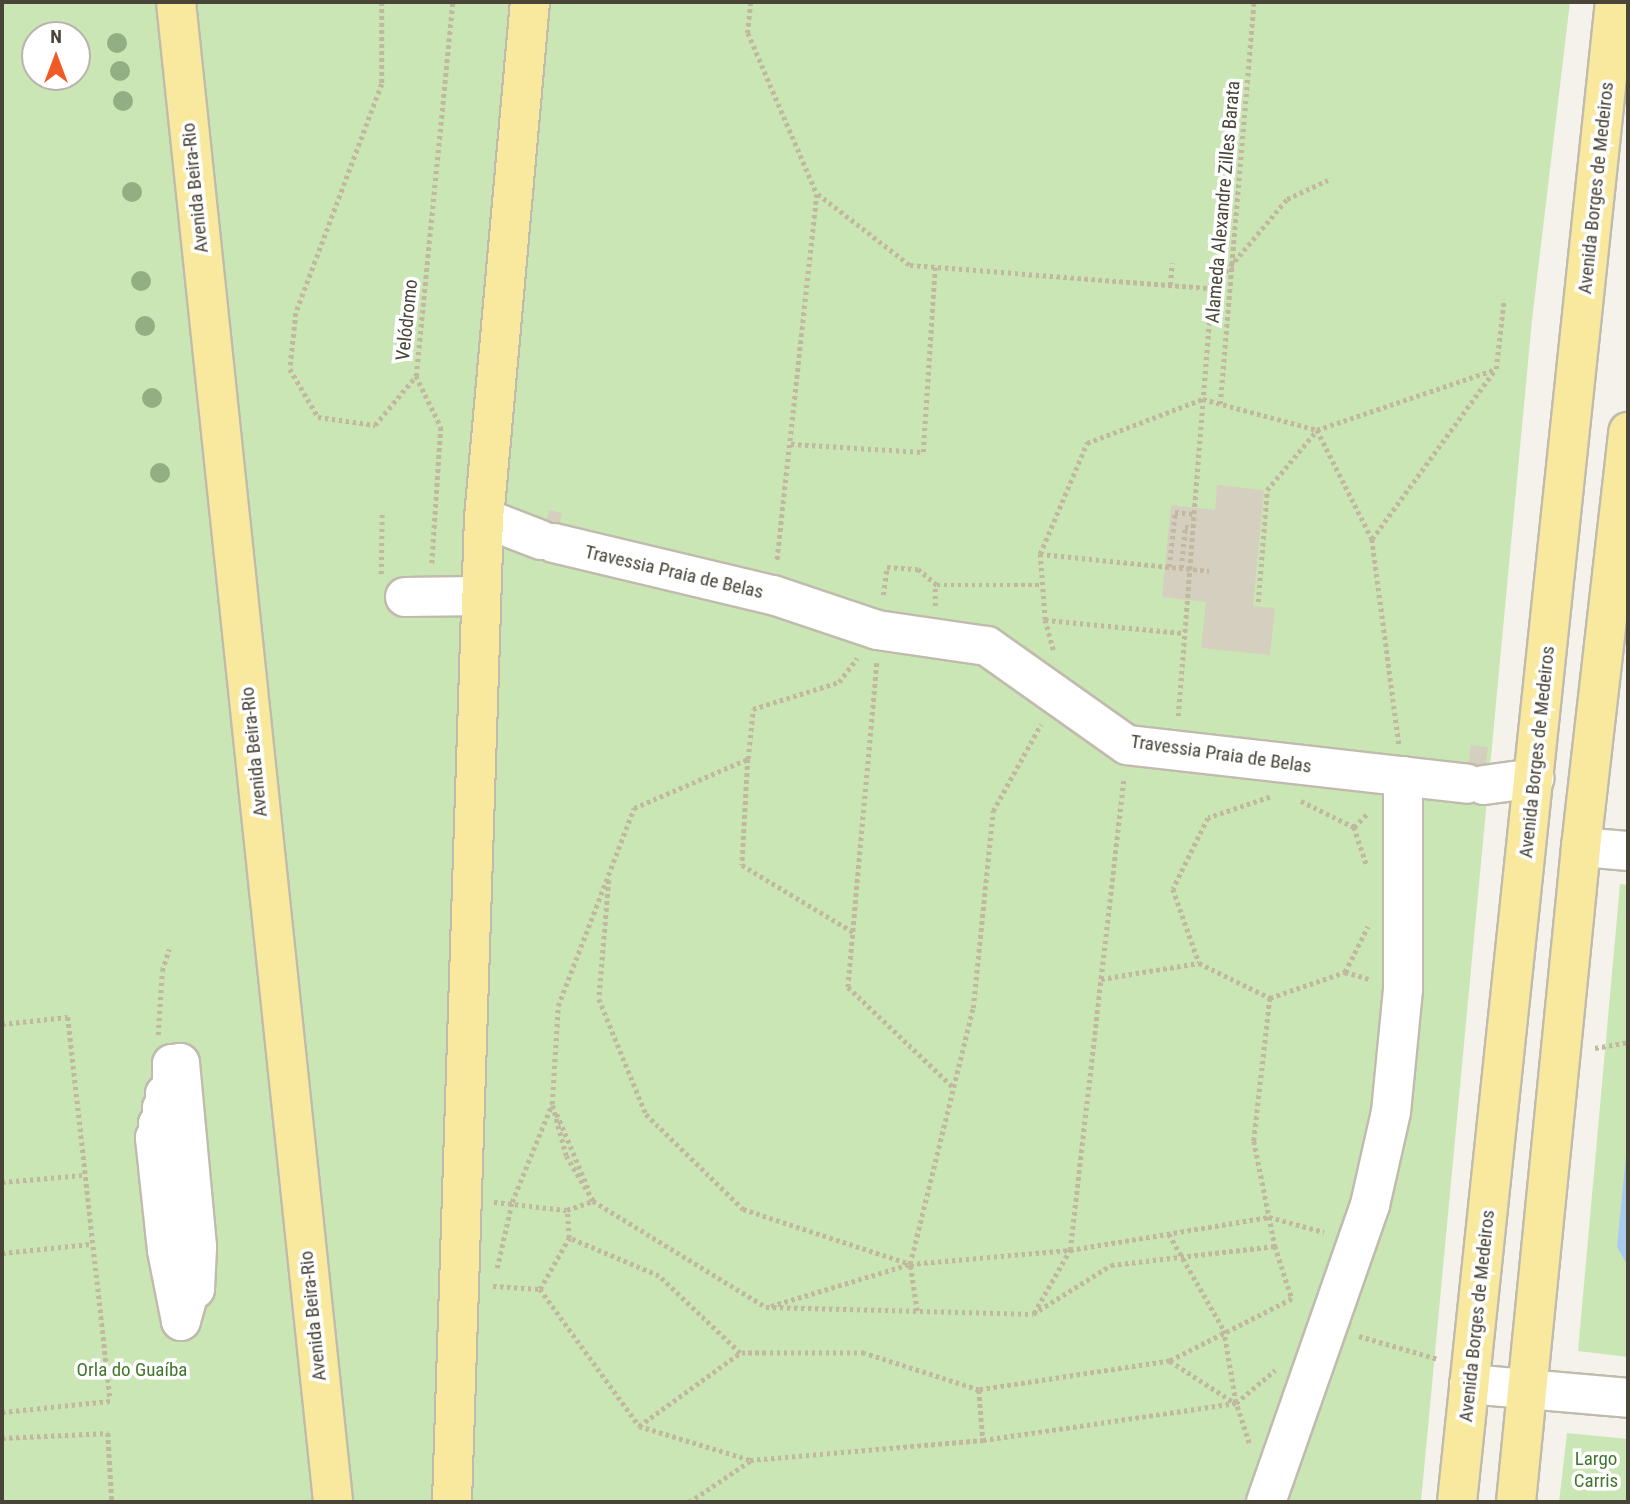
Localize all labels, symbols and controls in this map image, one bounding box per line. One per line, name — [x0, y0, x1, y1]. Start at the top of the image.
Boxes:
north arrow — [21, 21, 91, 91]
text: N — [50, 25, 62, 48]
street label: Alameda Alexandre Zilles Barata — [1201, 80, 1245, 324]
street label: Avenida Borges de Medeiros — [1574, 81, 1618, 295]
street label: Avenida Beira-Rio — [177, 122, 213, 254]
street label: Velódromo — [391, 278, 423, 362]
street label: Travessia Praia de Belas — [582, 540, 766, 604]
street label: Avenida Borges de Medeiros — [1515, 645, 1559, 859]
street label: Avenida Beira-Rio — [236, 686, 272, 818]
street label: Travessia Praia de Belas — [1129, 730, 1313, 778]
street label: Avenida Borges de Medeiros — [1455, 1209, 1499, 1423]
street label: Avenida Beira-Rio — [295, 1250, 331, 1382]
park label: Orla do Guaíba — [77, 1359, 187, 1381]
park label: Largo Carris — [1574, 1448, 1618, 1492]

